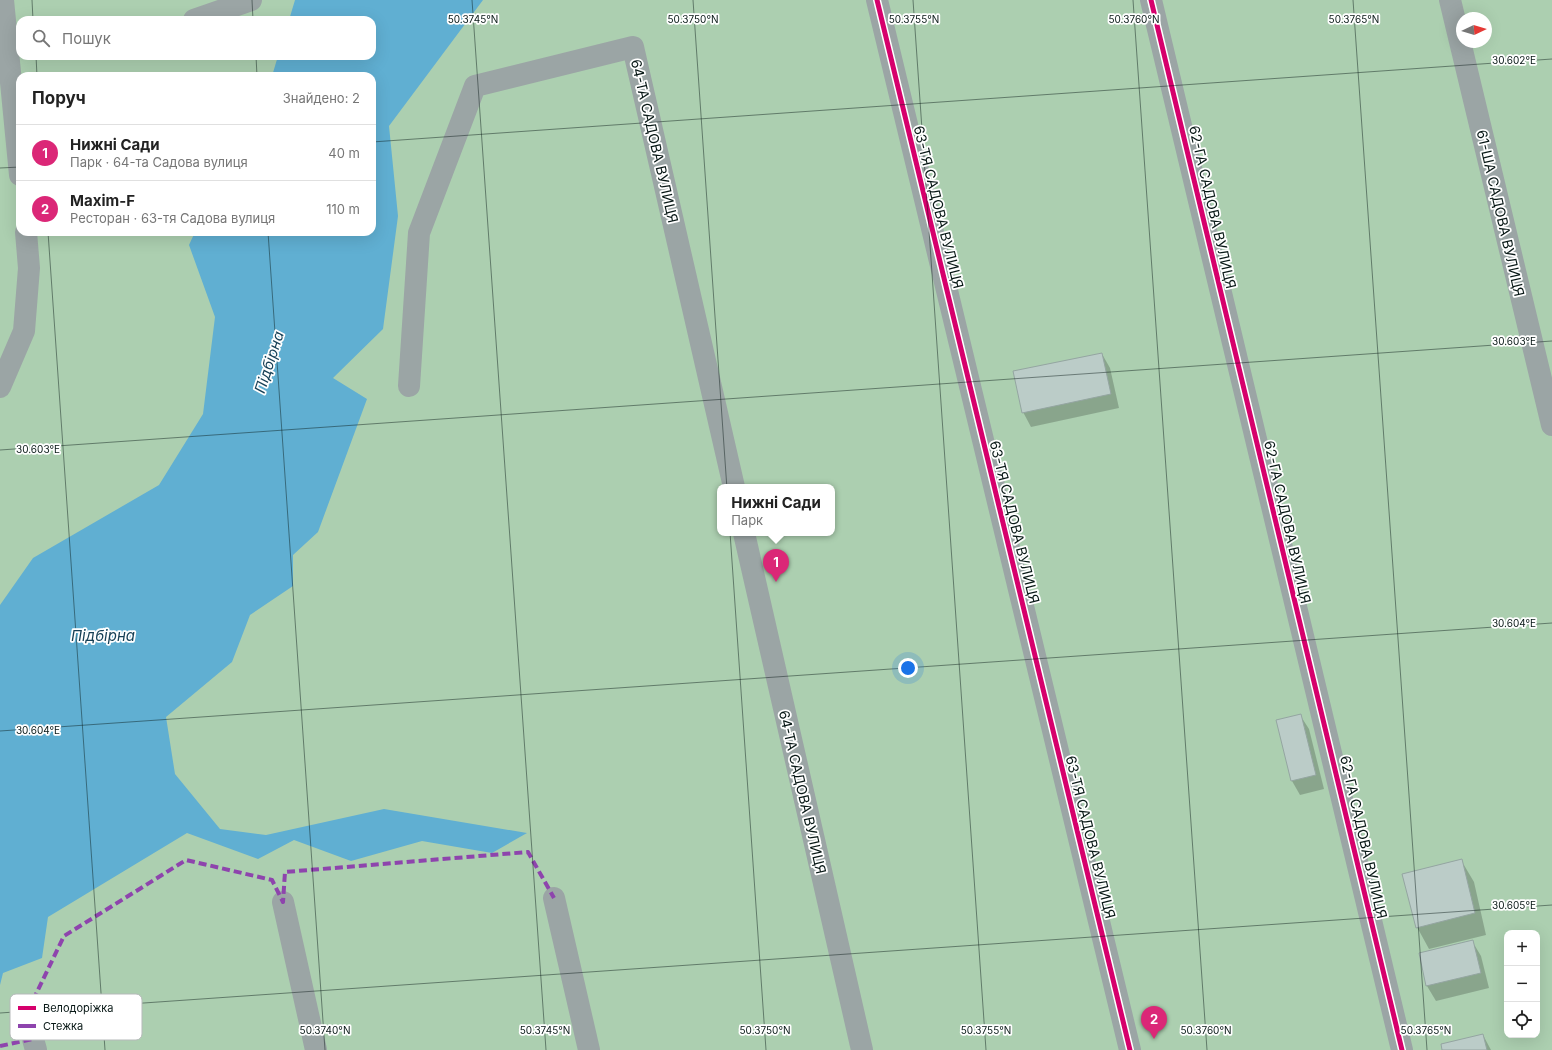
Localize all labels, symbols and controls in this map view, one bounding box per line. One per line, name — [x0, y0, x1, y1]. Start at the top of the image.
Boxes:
north arrow — [1456, 12, 1492, 48]
text: 50.3745°N — [448, 13, 498, 25]
text: 50.3750°N — [668, 13, 718, 25]
text: 50.3755°N — [889, 13, 939, 25]
text: 50.3760°N — [1108, 13, 1160, 25]
text: 50.3765°N — [1329, 13, 1379, 25]
search box — [16, 16, 376, 60]
icon: search — [30, 27, 52, 49]
text: Пошук — [62, 29, 111, 48]
text: 30.602°E — [1492, 54, 1536, 66]
street label: 64-ТА САДОВА ВУЛИЦЯ — [628, 58, 682, 224]
text: Поруч — [32, 88, 86, 108]
text: Знайдено: 2 — [283, 90, 360, 106]
street label: 63-ТЯ САДОВА ВУЛИЦЯ — [911, 124, 967, 290]
street label: 62-ГА САДОВА ВУЛИЦЯ — [1186, 124, 1240, 290]
street label: 61-ША САДОВА ВУЛИЦЯ — [1474, 128, 1528, 298]
text: Нижні Сади — [70, 135, 160, 154]
text: 1 — [42, 145, 48, 161]
text: 40 m — [328, 145, 360, 161]
text: Парк · 64-та Садова вулиця — [70, 154, 248, 170]
text: Maxim-F — [70, 191, 135, 210]
text: 2 — [41, 201, 49, 217]
text: 110 m — [326, 201, 360, 217]
text: Ресторан · 63-тя Садова вулиця — [70, 210, 275, 226]
water label: Підбірна — [250, 329, 288, 395]
text: 30.603°E — [1492, 335, 1536, 347]
street label: 63-ТЯ САДОВА ВУЛИЦЯ — [987, 439, 1043, 605]
street label: 62-ГА САДОВА ВУЛИЦЯ — [1261, 439, 1315, 605]
text: 30.603°E — [16, 443, 60, 455]
popup — [717, 484, 835, 536]
text: Нижні Сади — [731, 493, 821, 512]
text: Парк — [731, 512, 763, 528]
pin: 1 — [763, 549, 789, 582]
text: 30.604°E — [1492, 617, 1536, 629]
water label: Підбірна — [71, 626, 135, 645]
your location — [898, 658, 918, 678]
street label: 64-ТА САДОВА ВУЛИЦЯ — [776, 709, 830, 875]
text: 30.604°E — [16, 724, 60, 736]
street label: 63-ТЯ САДОВА ВУЛИЦЯ — [1063, 754, 1119, 920]
street label: 62-ГА САДОВА ВУЛИЦЯ — [1337, 754, 1391, 920]
text: 30.605°E — [1492, 899, 1536, 911]
map controls — [1504, 930, 1540, 1038]
button: + — [1504, 930, 1540, 966]
button: − — [1504, 966, 1540, 1002]
legend — [10, 994, 142, 1040]
text: Велодоріжка — [43, 1001, 114, 1015]
button: locate — [1504, 1002, 1540, 1038]
pin: 2 — [1141, 1006, 1167, 1039]
text: Стежка — [43, 1019, 83, 1033]
text: 50.3740°N — [300, 1024, 350, 1036]
text: 50.3745°N — [520, 1024, 570, 1036]
text: 50.3750°N — [740, 1024, 790, 1036]
text: 50.3755°N — [961, 1024, 1011, 1036]
text: 50.3760°N — [1180, 1024, 1232, 1036]
text: 50.3765°N — [1401, 1024, 1451, 1036]

